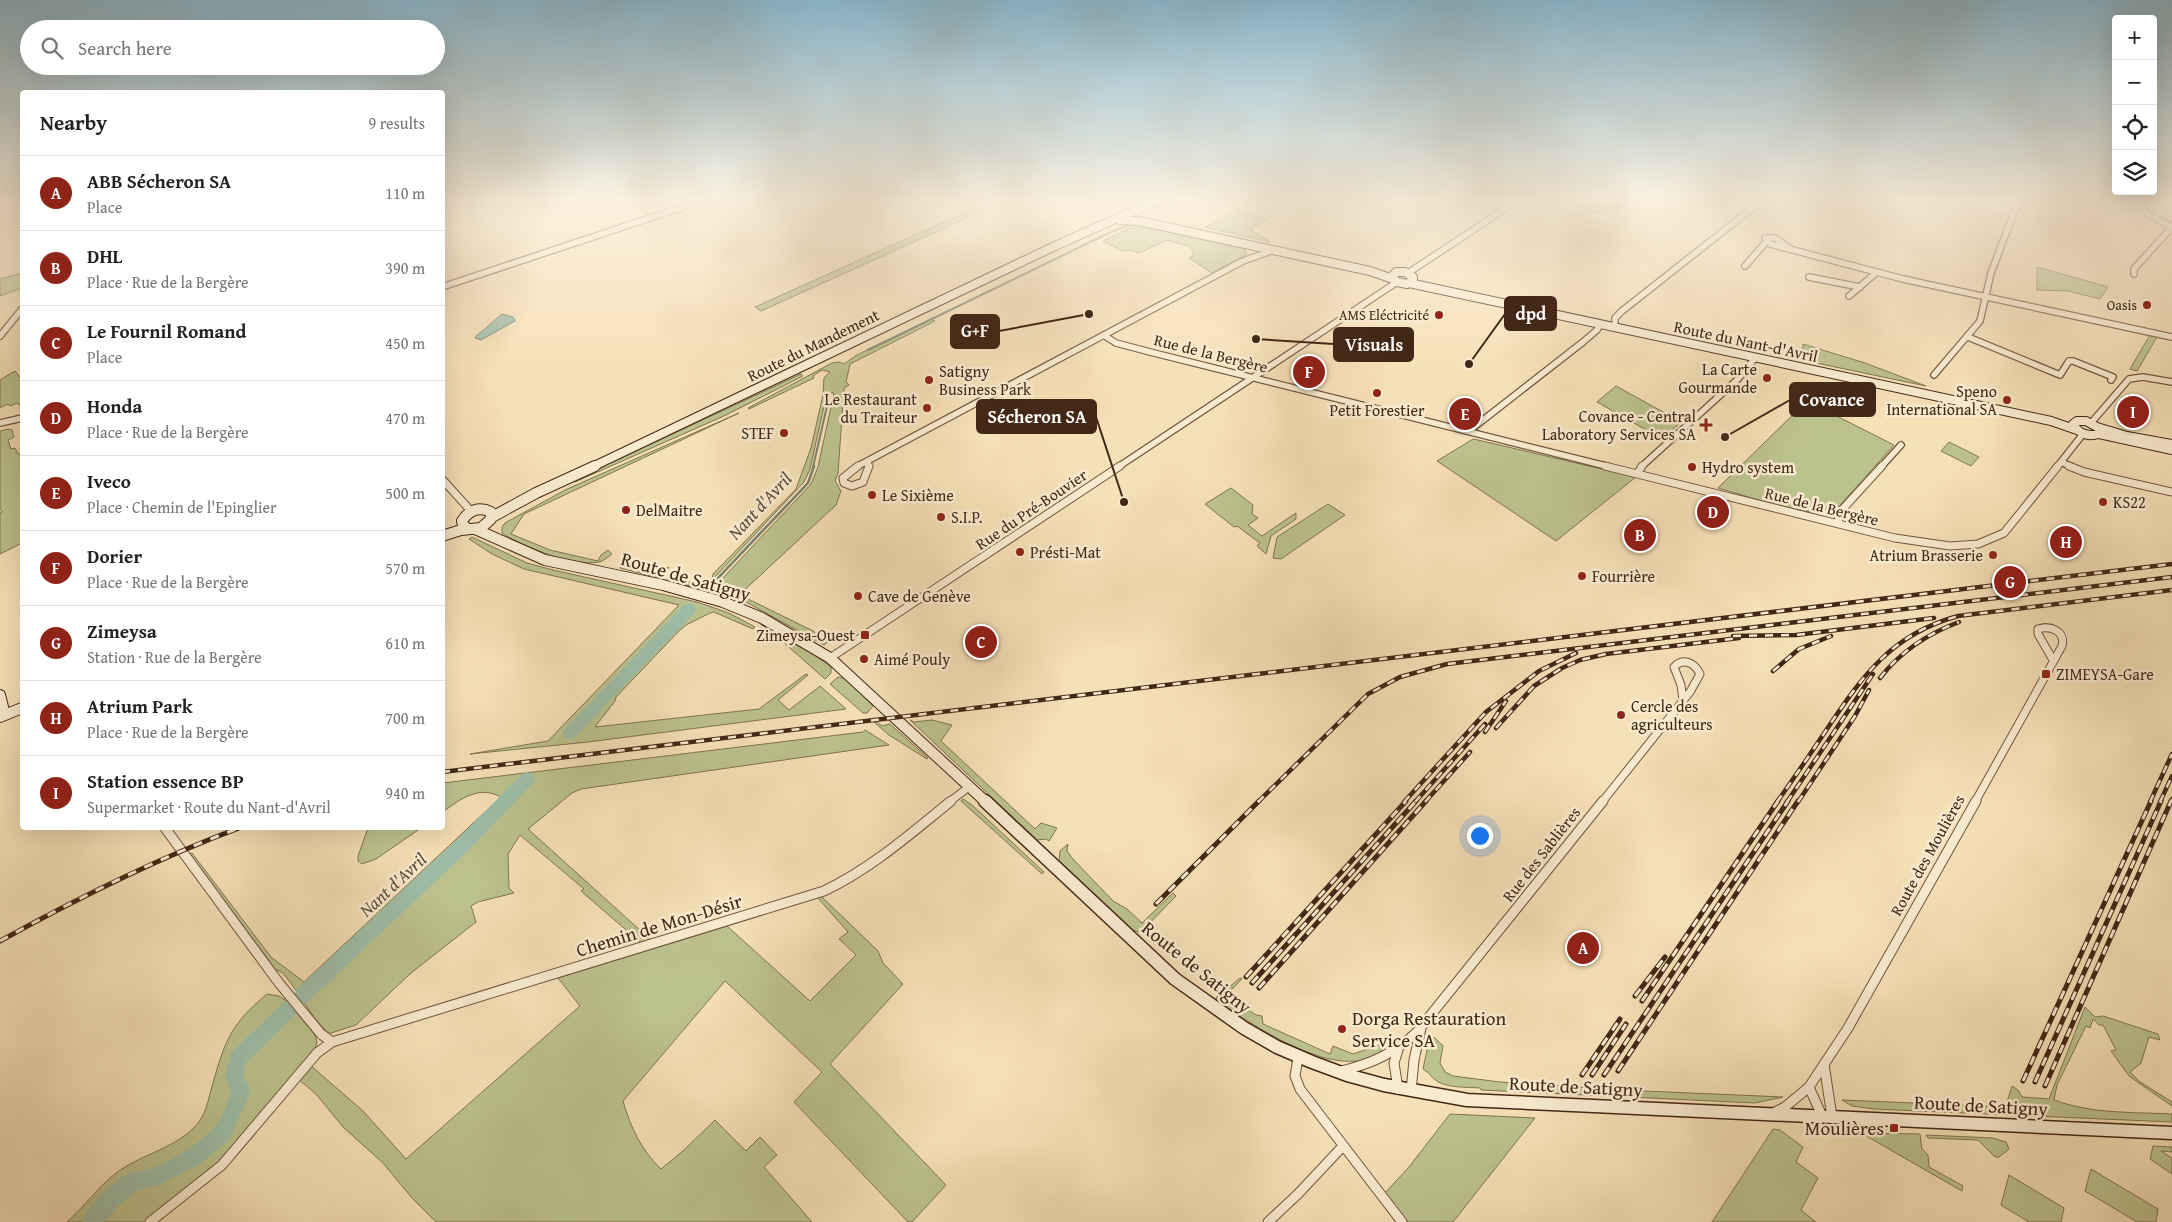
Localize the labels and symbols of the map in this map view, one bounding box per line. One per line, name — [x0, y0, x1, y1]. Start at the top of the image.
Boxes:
place label: Oasis — [2107, 295, 2137, 315]
callout: dpd — [1505, 297, 1556, 330]
marker: Oasis — [2141, 299, 2153, 311]
text: dpd — [1516, 300, 1547, 327]
street label: Route du Mandement — [743, 302, 883, 387]
place label: AMS Eléctricité — [1339, 305, 1429, 325]
marker: AMS Eléctricité — [1433, 309, 1445, 321]
street label: Route du Nant-d'Avril — [1672, 314, 1821, 368]
callout: G+F — [951, 315, 999, 348]
text: G+F — [961, 317, 989, 344]
street label: Rue de la Bergère — [1152, 327, 1270, 379]
callout: Visuals — [1334, 328, 1413, 361]
text: Visuals — [1345, 331, 1403, 358]
pin: F — [1293, 353, 1325, 391]
place label: La Carte Gourmande — [1678, 357, 1757, 399]
place label: Satigny Business Park — [939, 359, 1032, 401]
marker: La Carte Gourmande — [1761, 372, 1773, 384]
marker: Satigny Business Park — [923, 374, 935, 386]
place label: Speno International SA — [1886, 379, 1997, 421]
callout: Covance — [1790, 383, 1875, 416]
text: Covance — [1799, 386, 1865, 413]
place label: Le Restaurant du Traiteur — [825, 387, 917, 429]
marker: Petit Forestier — [1371, 387, 1383, 399]
pin: I — [2117, 393, 2149, 431]
marker: Speno International SA — [2001, 394, 2013, 406]
pin: E — [1449, 395, 1481, 433]
place label: Petit Forestier — [1329, 398, 1425, 422]
callout: Sécheron SA — [977, 400, 1096, 433]
marker: Le Restaurant du Traiteur — [921, 402, 933, 414]
text: Sécheron SA — [988, 403, 1087, 430]
place label: Covance - Central Laboratory Services SA — [1542, 404, 1697, 446]
marker: Covance - Central Laboratory Services SA — [1700, 419, 1712, 431]
place label: STEF — [741, 421, 774, 445]
marker: STEF — [778, 427, 790, 439]
place label: Hydro system — [1702, 455, 1794, 479]
marker: Hydro system — [1686, 461, 1698, 473]
street label: Rue du Pré-Bouvier — [970, 462, 1092, 555]
water label: Nant d'Avril — [721, 465, 798, 546]
street label: Rue de la Bergère — [1763, 480, 1881, 532]
place label: Le Sixième — [882, 483, 954, 507]
marker: Le Sixième — [866, 489, 878, 501]
place label: KS22 — [2113, 490, 2146, 514]
pin: D — [1697, 493, 1729, 531]
marker: KS22 — [2097, 496, 2109, 508]
place label: DelMaitre — [636, 498, 702, 522]
marker: DelMaitre — [620, 504, 632, 516]
place label: S.I.P. — [951, 505, 983, 529]
marker: S.I.P. — [935, 511, 947, 523]
pin: B — [1624, 516, 1656, 554]
pin: H — [2050, 523, 2082, 561]
place label: Présti-Mat — [1030, 540, 1101, 564]
place label: Atrium Brasserie — [1869, 543, 1983, 567]
street label: Route de Satigny — [618, 544, 755, 608]
marker: Présti-Mat — [1014, 546, 1026, 558]
marker: Atrium Brasserie — [1987, 549, 1999, 561]
pin: G — [1994, 563, 2026, 601]
place label: Fourrière — [1592, 564, 1655, 588]
marker: Fourrière — [1576, 570, 1588, 582]
place label: Cave de Genève — [868, 584, 971, 608]
marker: Cave de Genève — [852, 590, 864, 602]
place label: Zimeysa-Ouest — [756, 623, 855, 647]
pin: C — [965, 623, 997, 661]
marker: Zimeysa-Ouest — [859, 629, 871, 641]
place label: Aimé Pouly — [874, 647, 950, 671]
marker: Aimé Pouly — [858, 653, 870, 665]
place label: ZIMEYSA-Gare — [2056, 662, 2154, 686]
marker: ZIMEYSA-Gare — [2040, 668, 2052, 680]
place label: Cercle des agriculteurs — [1631, 694, 1713, 736]
marker: Cercle des agriculteurs — [1615, 709, 1627, 721]
street label: Route des Moulières — [1884, 790, 1970, 920]
street label: Rue des Sablières — [1496, 801, 1586, 907]
your location — [1467, 823, 1493, 849]
water label: Nant d'Avril — [352, 846, 433, 924]
street label: Chemin de Mon-Désir — [572, 886, 746, 964]
street label: Route de Satigny — [1136, 914, 1258, 1020]
pin: A — [1567, 929, 1599, 967]
place label: Dorga Restauration Service SA — [1352, 1004, 1506, 1054]
marker: Dorga Restauration Service SA — [1336, 1023, 1348, 1035]
street label: Route de Satigny — [1508, 1069, 1644, 1104]
street label: Route de Satigny — [1913, 1088, 2049, 1123]
place label: Moulières — [1805, 1114, 1884, 1142]
marker: Moulières — [1888, 1122, 1900, 1134]

